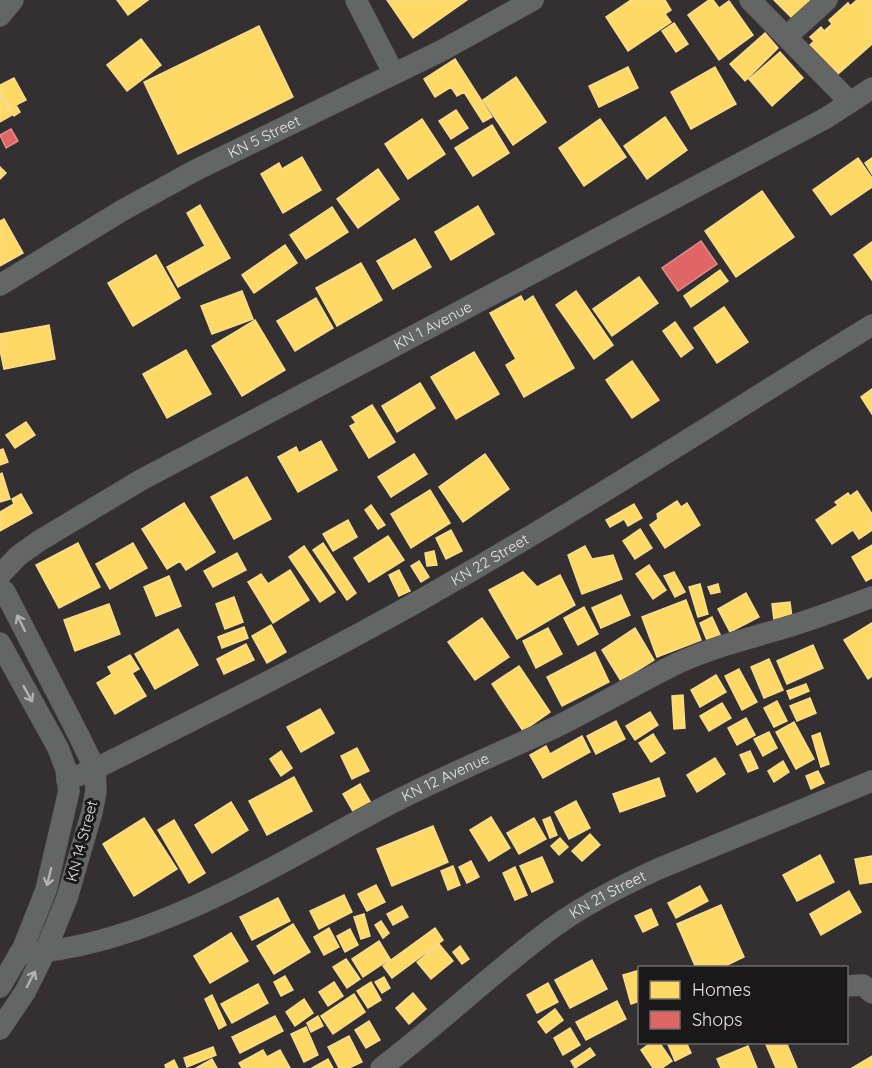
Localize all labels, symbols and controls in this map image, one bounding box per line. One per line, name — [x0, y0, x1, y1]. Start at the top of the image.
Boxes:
street label: KN 5 Street — [224, 111, 303, 162]
street label: KN 1 Avenue — [390, 297, 475, 354]
street label: KN 22 Street — [447, 529, 532, 590]
one-way arrow — [14, 615, 26, 633]
one-way arrow — [22, 685, 34, 702]
street label: KN 12 Avenue — [398, 748, 492, 805]
street label: KN 14 Street — [62, 798, 101, 884]
street label: KN 21 Street — [566, 866, 649, 923]
one-way arrow — [42, 867, 54, 886]
legend — [638, 966, 848, 1044]
one-way arrow — [26, 971, 37, 989]
text: Homes — [692, 978, 751, 1001]
text: Shops — [692, 1008, 743, 1031]

